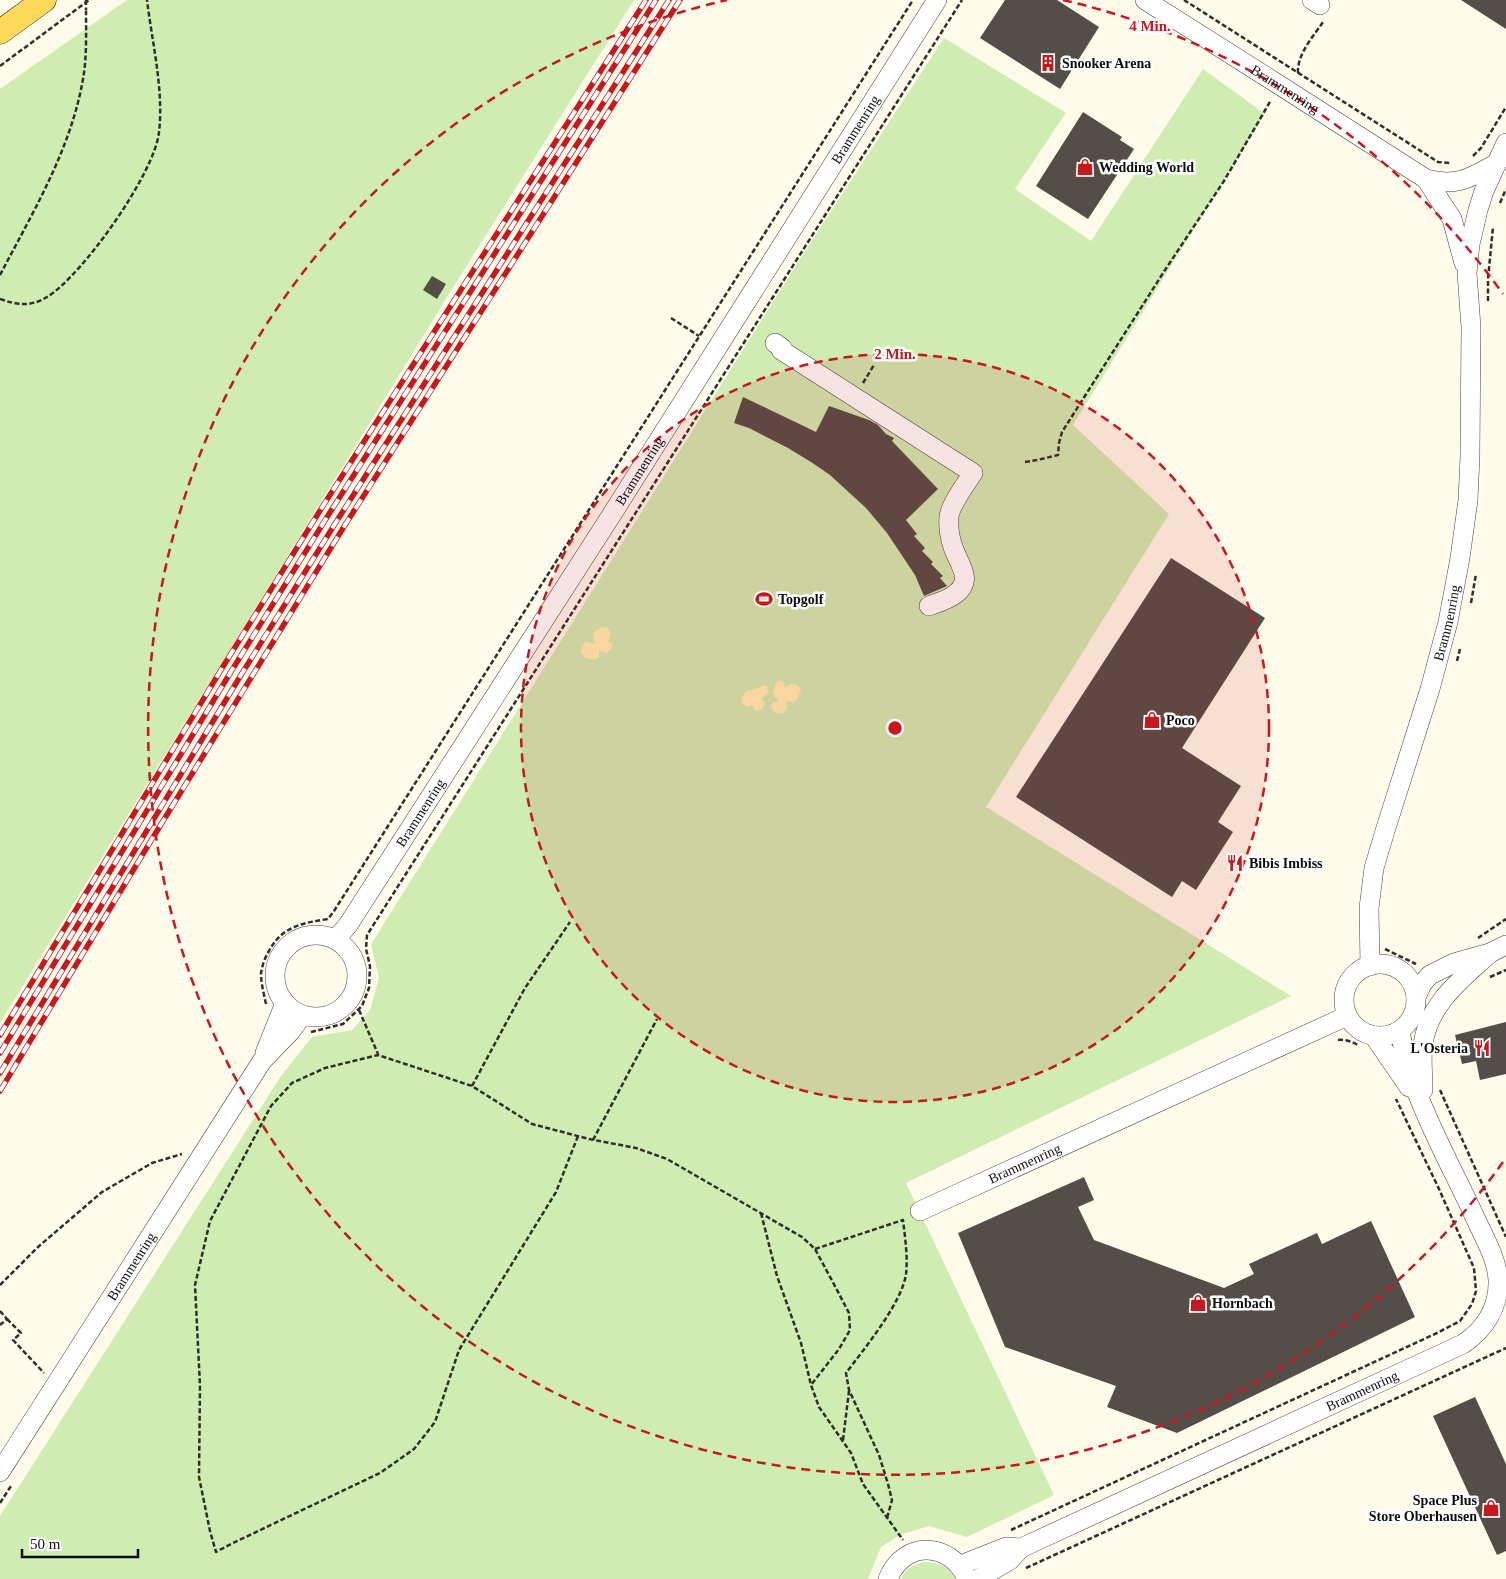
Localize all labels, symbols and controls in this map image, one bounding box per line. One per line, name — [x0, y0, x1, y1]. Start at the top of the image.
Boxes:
text: 4 Min. — [1129, 18, 1171, 34]
building icon: Snooker Arena — [1038, 53, 1058, 73]
place label: Snooker Arena — [1062, 56, 1151, 71]
street label: Brammenring — [1248, 62, 1322, 116]
street label: Brammenring — [828, 92, 882, 166]
shop icon: Wedding World — [1075, 157, 1095, 177]
place label: Wedding World — [1099, 160, 1194, 175]
text: 2 Min. — [874, 346, 916, 362]
street label: Brammenring — [612, 434, 666, 508]
street label: Brammenring — [1430, 584, 1462, 663]
sports icon: Topgolf — [754, 589, 774, 609]
place label: Topgolf — [778, 592, 824, 607]
shop icon: Poco — [1142, 710, 1162, 730]
place label: Poco — [1166, 713, 1195, 728]
centre of rings — [886, 719, 904, 737]
street label: Brammenring — [393, 776, 448, 849]
restaurant icon: Bibis Imbiss — [1225, 853, 1245, 873]
place label: Bibis Imbiss — [1249, 856, 1323, 871]
restaurant icon: L'Osteria — [1472, 1038, 1492, 1058]
place label: L'Osteria — [1410, 1041, 1468, 1056]
street label: Brammenring — [986, 1140, 1063, 1186]
street label: Brammenring — [104, 1229, 158, 1303]
shop icon: Hornbach — [1188, 1293, 1208, 1313]
place label: Hornbach — [1212, 1296, 1273, 1311]
street label: Brammenring — [1323, 1368, 1400, 1414]
place label: Space Plus Store Oberhausen — [1369, 1493, 1478, 1524]
shop icon: Space Plus Store Oberhausen — [1481, 1498, 1501, 1518]
scale bar — [22, 1526, 139, 1558]
text: 50 m — [30, 1536, 61, 1552]

